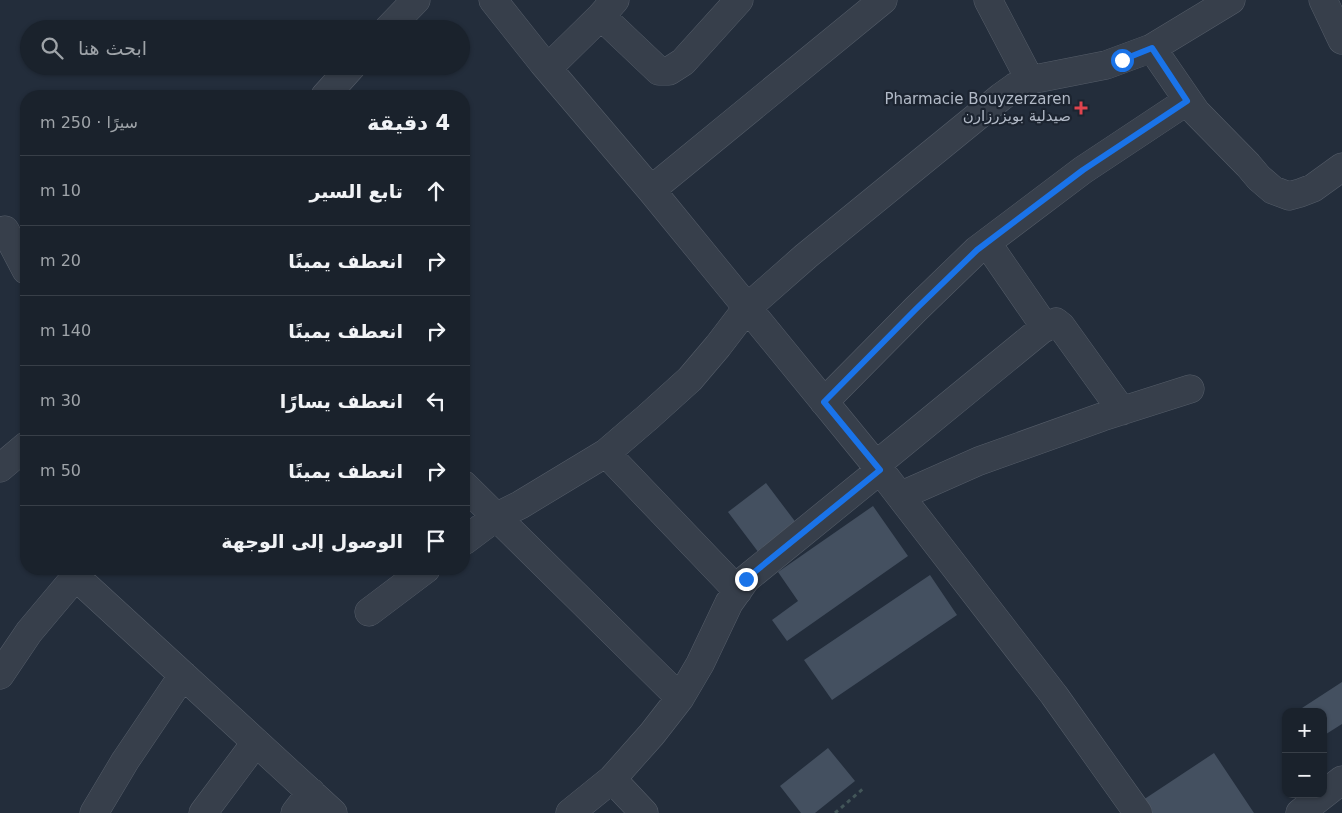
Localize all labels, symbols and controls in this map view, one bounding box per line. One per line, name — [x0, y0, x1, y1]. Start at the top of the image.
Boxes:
search box — [20, 20, 470, 75]
icon: search — [38, 34, 66, 62]
text: ابحث هنا — [78, 37, 147, 59]
route start — [1111, 49, 1134, 72]
place label: Pharmacie Bouyzerzaren صيدلية بويزرزارن — [884, 90, 1071, 125]
marker: Pharmacie Bouyzerzaren صيدلية بويزرزارن — [1075, 102, 1087, 114]
text: 4 دقيقة — [367, 111, 450, 135]
text: سيرًا · 250 m — [40, 113, 138, 132]
icon: ahead — [422, 177, 450, 205]
text: تابع السير — [309, 180, 403, 202]
text: 10 m — [40, 181, 81, 200]
icon: right — [422, 247, 450, 275]
text: انعطف يمينًا — [288, 250, 403, 272]
text: 20 m — [40, 251, 81, 270]
icon: right — [422, 317, 450, 345]
text: انعطف يمينًا — [288, 320, 403, 342]
text: 140 m — [40, 321, 91, 340]
icon: left — [422, 387, 450, 415]
text: انعطف يسارًا — [280, 390, 403, 412]
text: 30 m — [40, 391, 81, 410]
icon: right — [422, 457, 450, 485]
text: انعطف يمينًا — [288, 460, 403, 482]
text: 50 m — [40, 461, 81, 480]
icon: arrive — [422, 527, 450, 555]
text: الوصول إلى الوجهة — [221, 530, 403, 552]
route end — [735, 568, 758, 591]
map controls — [1282, 708, 1327, 798]
button: + — [1282, 708, 1327, 753]
button: − — [1282, 753, 1327, 798]

